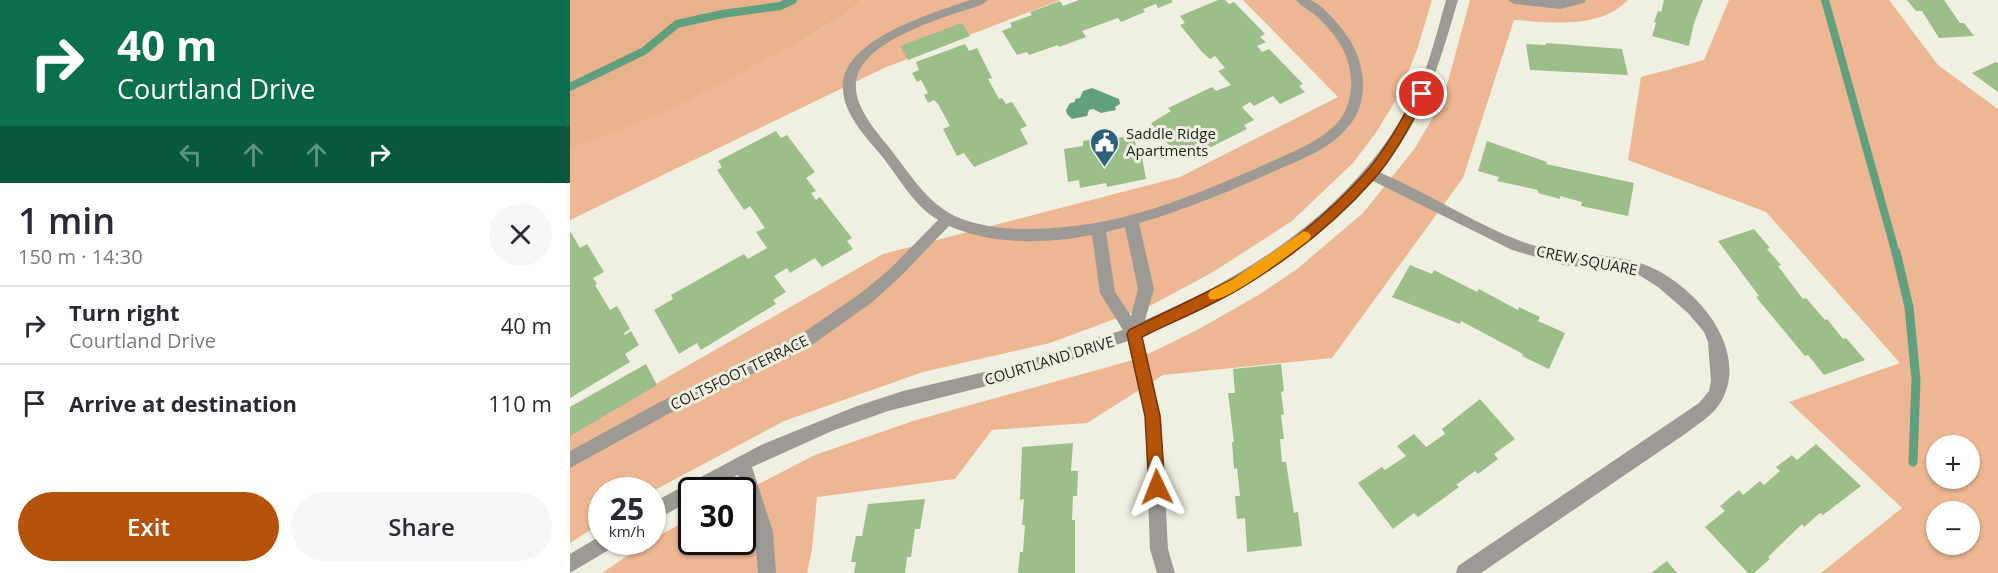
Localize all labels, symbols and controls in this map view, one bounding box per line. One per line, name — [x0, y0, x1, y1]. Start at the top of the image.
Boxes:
text: 40 m — [117, 16, 217, 73]
icon: right — [18, 24, 96, 102]
pin — [1396, 68, 1447, 119]
text: Courtland Drive — [117, 70, 315, 107]
icon: arrive — [1405, 77, 1438, 110]
place label: Saddle Ridge Apartments — [1126, 123, 1216, 160]
public building icon: Saddle Ridge Apartments — [1089, 126, 1121, 168]
icon: left — [174, 138, 207, 171]
icon: ahead — [237, 138, 270, 171]
icon: ahead — [300, 138, 333, 171]
icon: right — [363, 138, 396, 171]
text: 1 min — [18, 196, 115, 245]
button: close — [489, 203, 552, 266]
street label: CREW SQUARE — [1535, 240, 1639, 280]
text: 150 m · 14:30 — [18, 243, 143, 270]
text: Turn right — [69, 297, 180, 327]
icon: right — [18, 309, 51, 342]
text: 40 m — [501, 310, 552, 340]
text: Courtland Drive — [69, 327, 216, 354]
street label: COLTSFOOT TERRACE — [667, 330, 811, 414]
street label: COURTLAND DRIVE — [982, 331, 1116, 389]
icon: arrive — [18, 387, 51, 420]
text: Arrive at destination — [69, 388, 297, 418]
text: 110 m — [488, 388, 552, 418]
map controls — [1926, 435, 1980, 555]
button: + — [1926, 435, 1980, 489]
position arrow — [1125, 455, 1189, 519]
speed limit sign: 30 — [678, 477, 756, 555]
text: 25 — [610, 488, 644, 529]
button: Exit — [18, 492, 279, 561]
button: Share — [291, 492, 552, 561]
button: − — [1926, 501, 1980, 555]
text: km/h — [609, 521, 645, 541]

